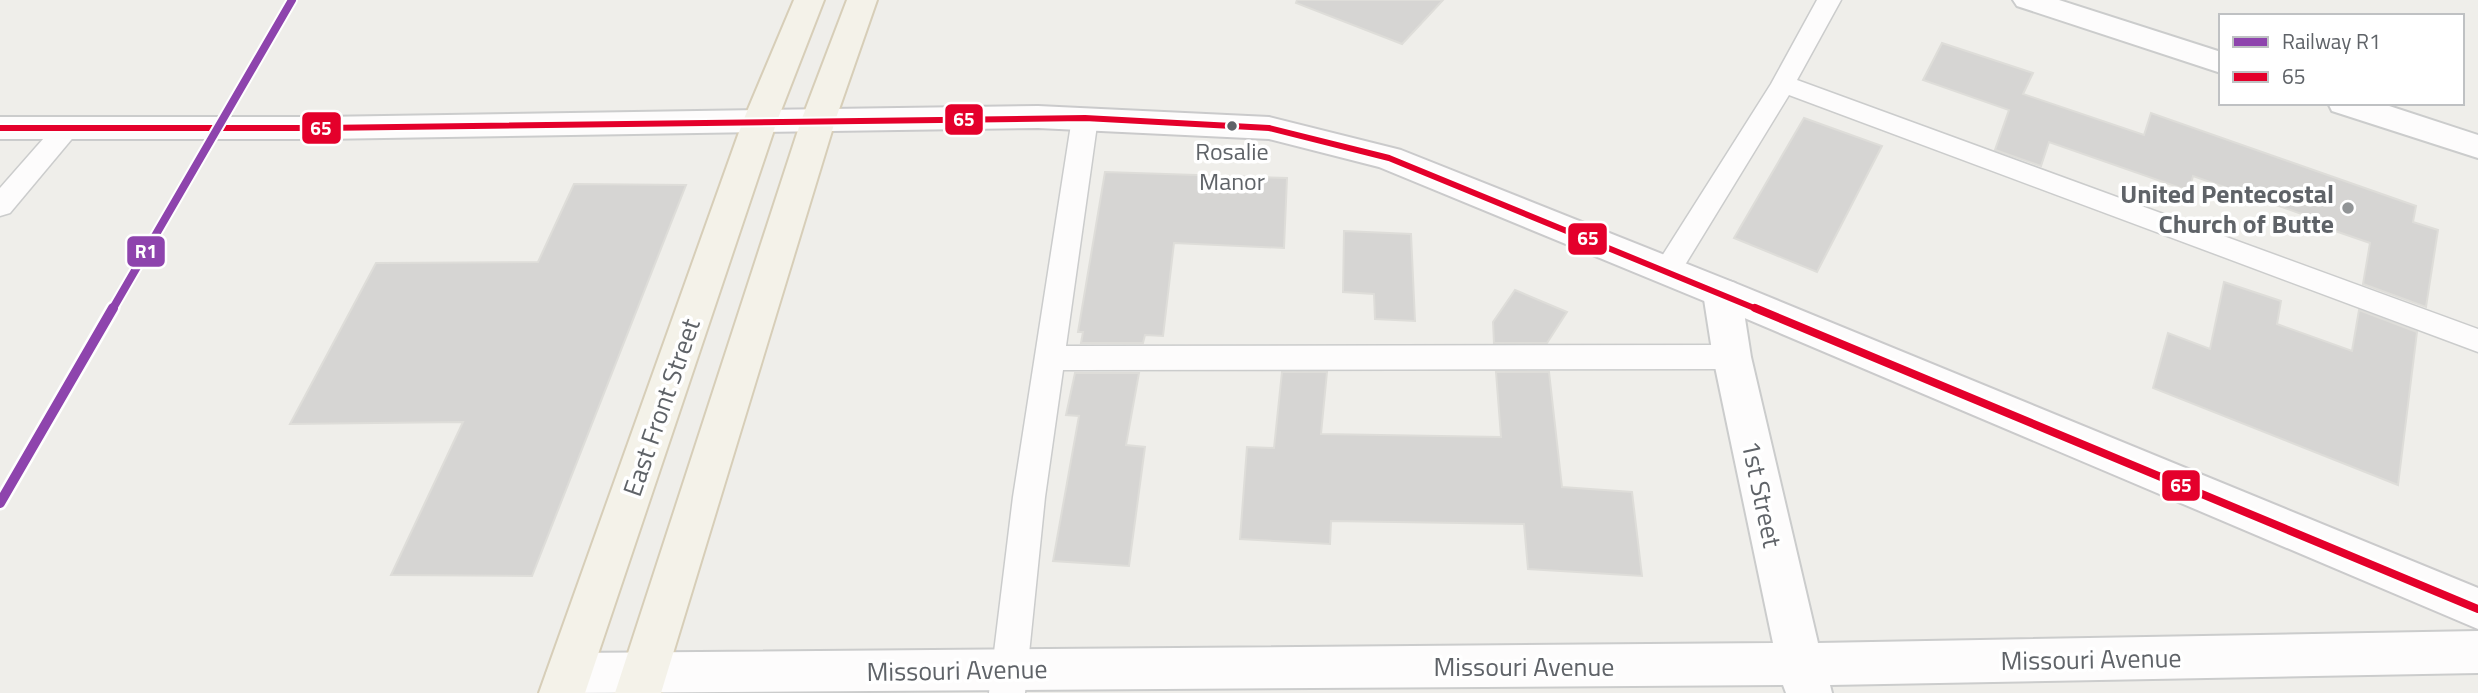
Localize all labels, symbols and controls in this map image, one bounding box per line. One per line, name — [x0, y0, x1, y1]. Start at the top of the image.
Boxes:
legend — [2219, 14, 2464, 105]
text: Railway R1 — [2282, 25, 2381, 57]
text: 65 — [2282, 60, 2306, 92]
line badge: 65 — [944, 103, 984, 136]
text: 65 — [953, 104, 975, 133]
line badge: 65 — [301, 111, 342, 145]
text: 65 — [310, 113, 332, 142]
marker: Rosalie Manor — [1225, 119, 1239, 133]
place label: Rosalie Manor — [1195, 133, 1269, 199]
place label: United Pentecostal Church of Butte — [2120, 174, 2334, 243]
marker: United Pentecostal Church of Butte — [2340, 200, 2356, 216]
line badge: 65 — [1567, 222, 1608, 256]
text: 65 — [1577, 223, 1599, 252]
line badge: R1 — [126, 235, 166, 268]
text: R1 — [135, 236, 157, 265]
street label: East Front Street — [612, 313, 710, 501]
street label: 1st Street — [1732, 437, 1792, 551]
line badge: 65 — [2161, 469, 2201, 502]
text: 65 — [2170, 470, 2192, 499]
street label: Missouri Avenue — [2000, 638, 2182, 680]
street label: Missouri Avenue — [1434, 647, 1615, 686]
street label: Missouri Avenue — [866, 649, 1048, 691]

